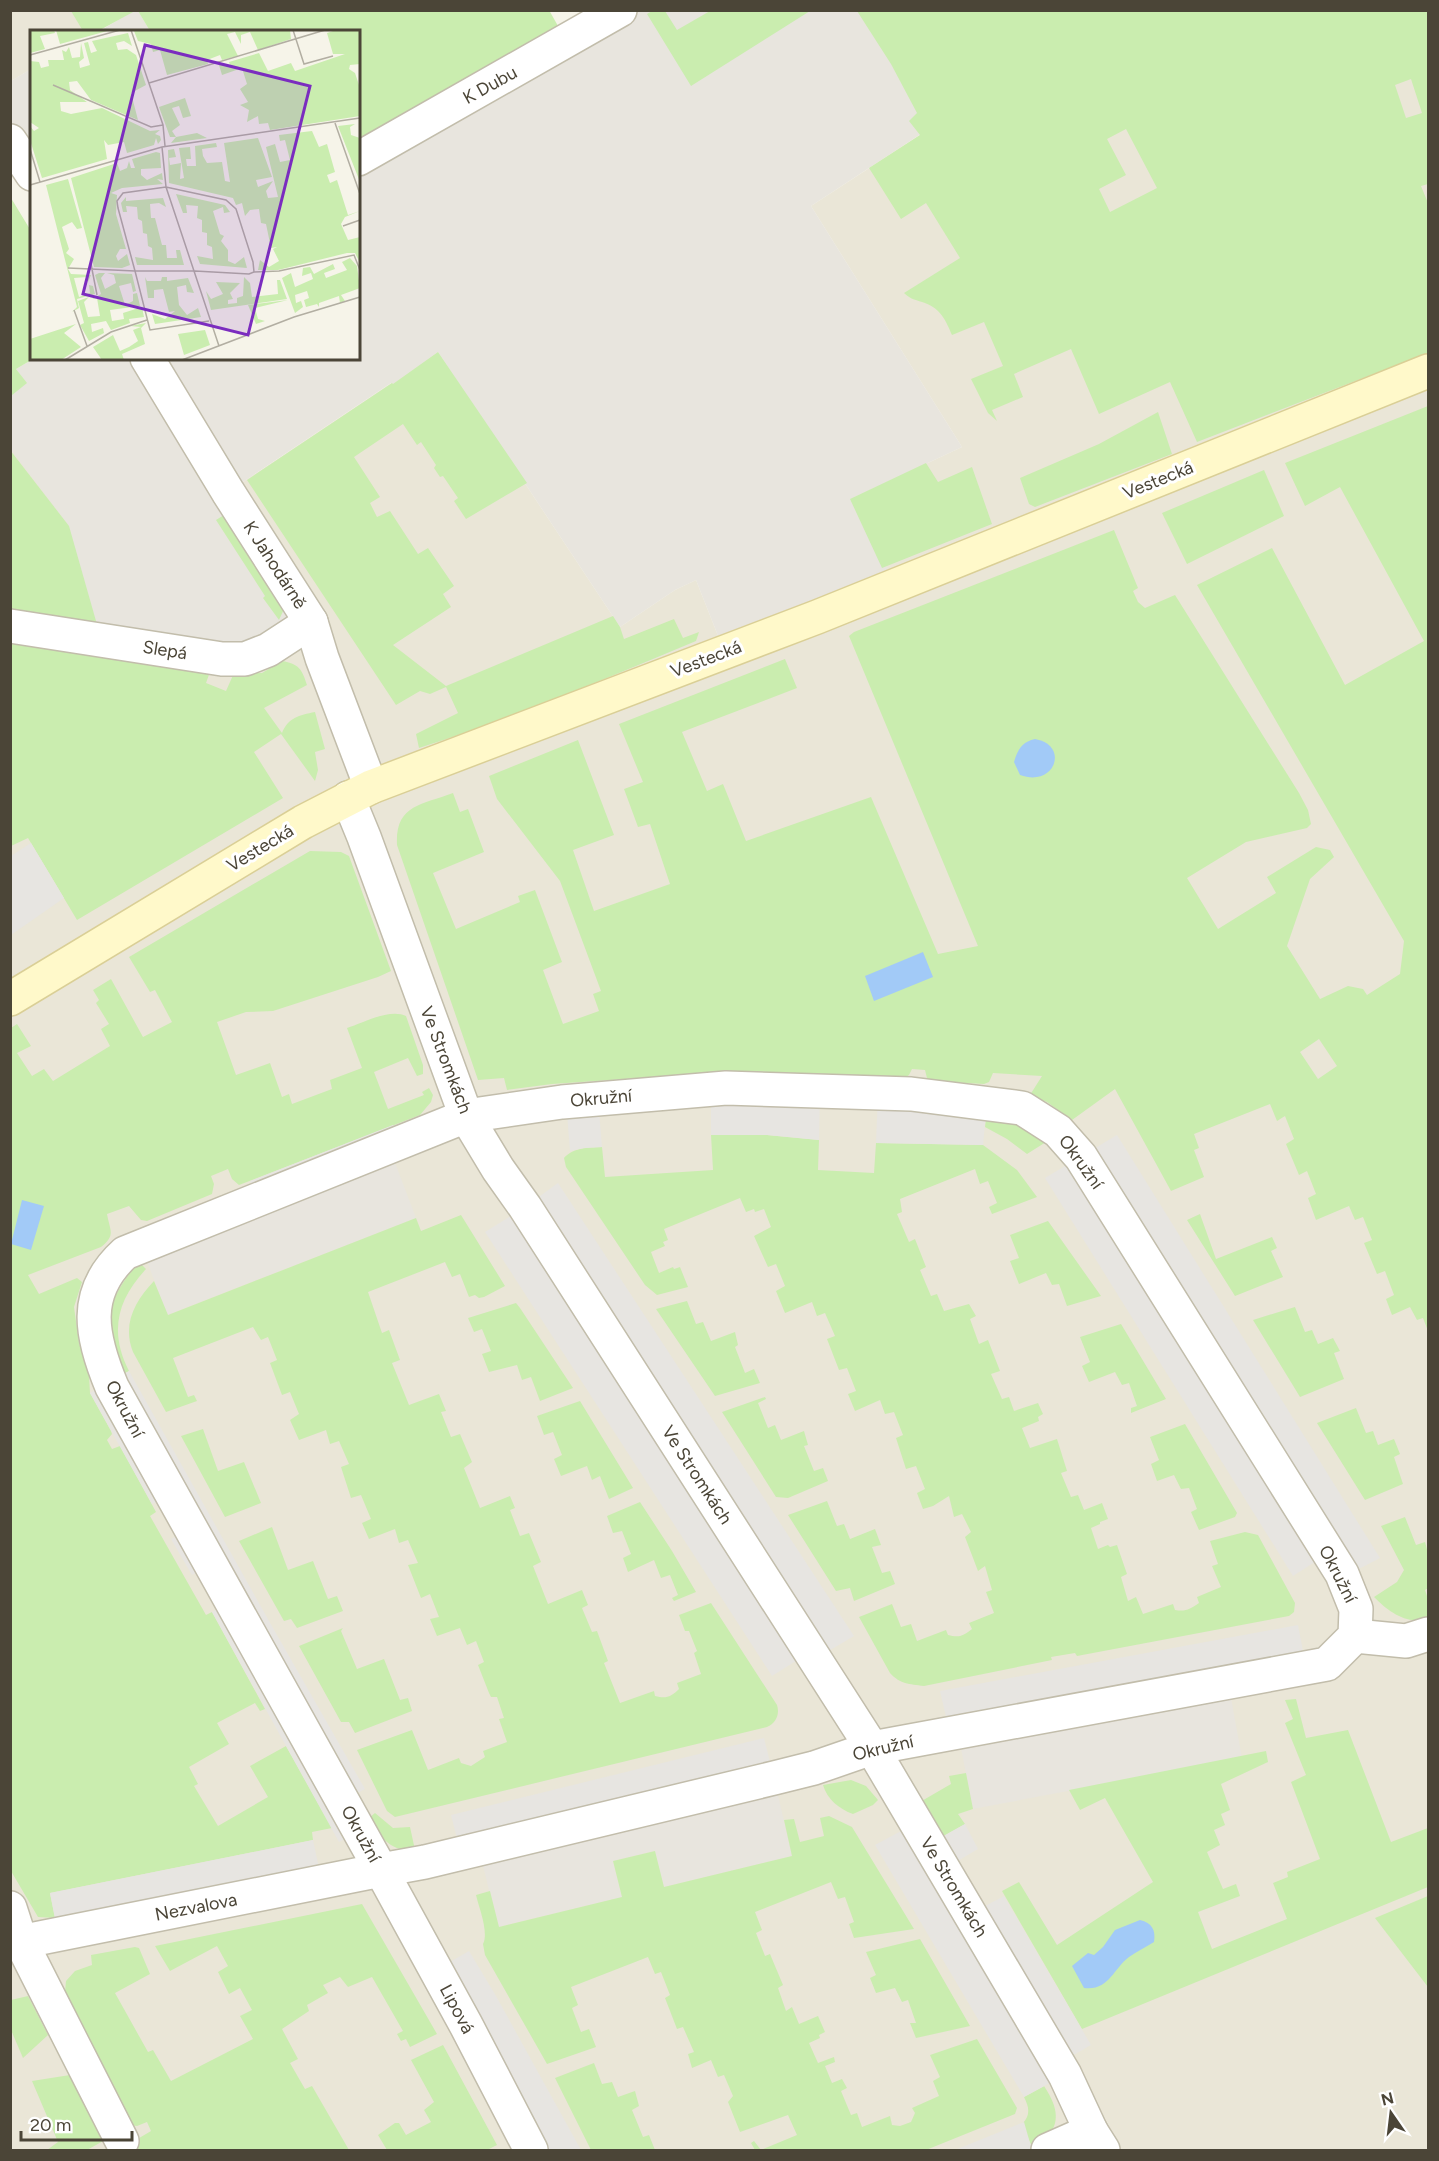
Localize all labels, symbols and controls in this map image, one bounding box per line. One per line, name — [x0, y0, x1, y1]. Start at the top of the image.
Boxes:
inset map — [30, 30, 360, 360]
street label: K Dubu — [459, 61, 521, 109]
street label: Vestecká — [1120, 456, 1196, 504]
street label: K Jahodárně — [239, 517, 312, 613]
street label: Vestecká — [668, 635, 744, 683]
street label: Slepá — [141, 636, 189, 664]
street label: Vestecká — [223, 820, 297, 876]
street label: Ve Stromkách — [415, 1003, 477, 1117]
street label: Okružní — [569, 1084, 634, 1112]
street label: Okružní — [1054, 1130, 1109, 1194]
street label: Okružní — [101, 1377, 150, 1442]
street label: Ve Stromkách — [657, 1422, 737, 1528]
street label: Okružní — [1314, 1541, 1362, 1607]
street label: Okružní — [850, 1730, 916, 1766]
street label: Okružní — [336, 1802, 386, 1867]
street label: Ve Stromkách — [915, 1833, 993, 1941]
street label: Nezvalova — [153, 1888, 239, 1926]
street label: Lipová — [435, 1981, 479, 2037]
north arrow — [1361, 2083, 1421, 2143]
text: N — [1379, 2088, 1396, 2110]
scale bar — [21, 2104, 132, 2142]
text: 20 m — [30, 2114, 71, 2136]

